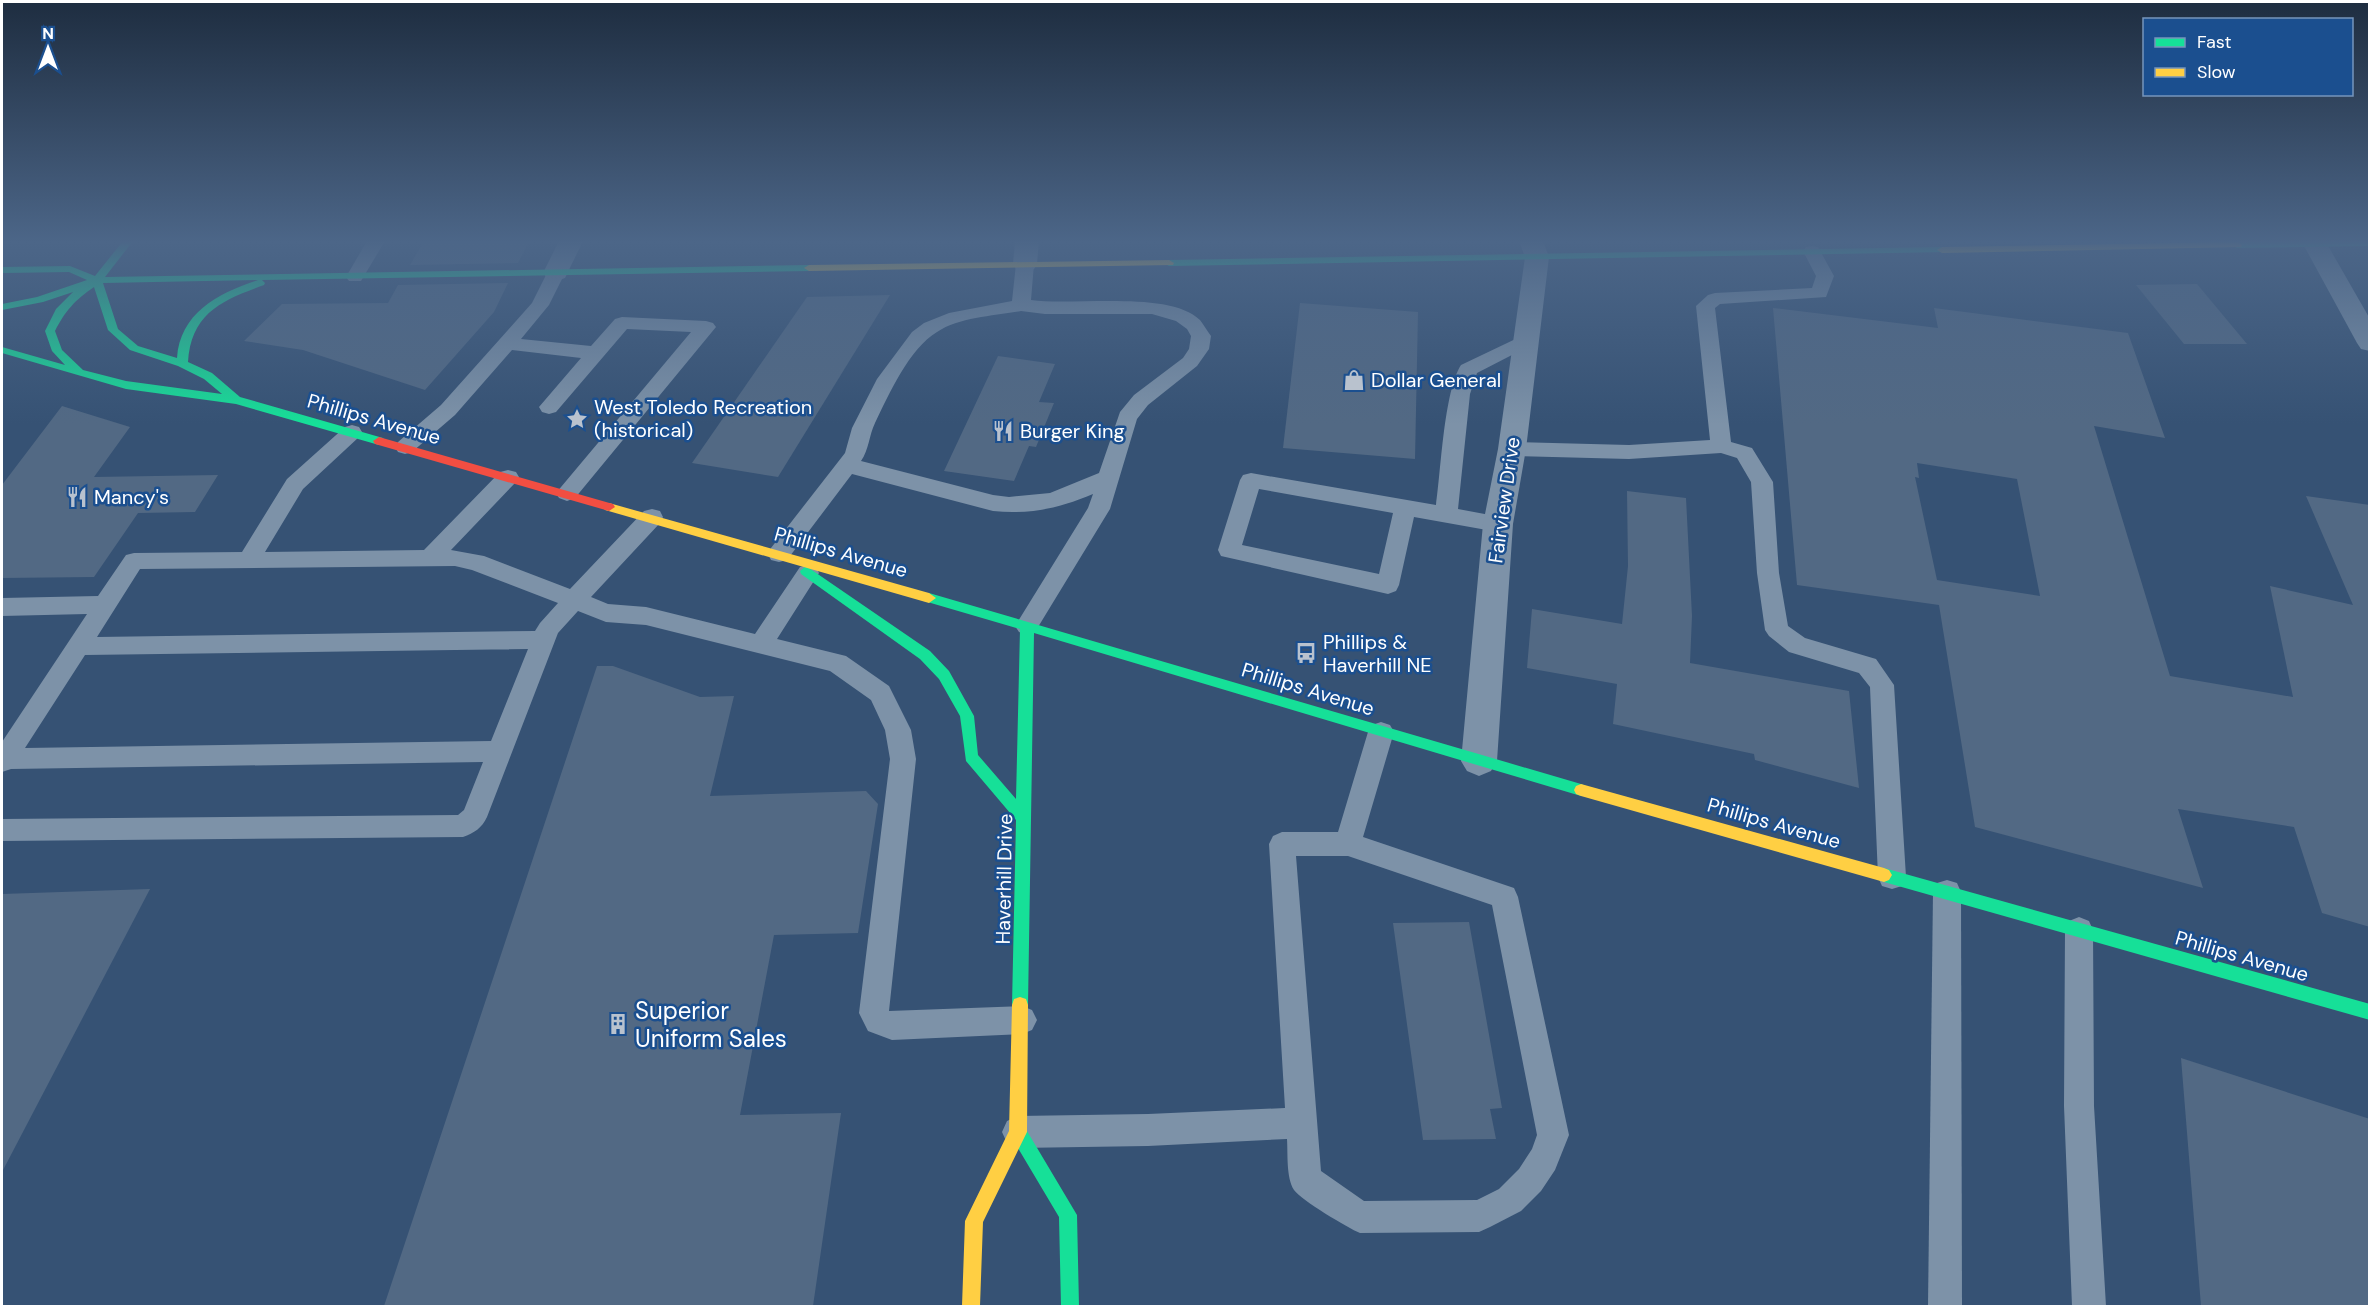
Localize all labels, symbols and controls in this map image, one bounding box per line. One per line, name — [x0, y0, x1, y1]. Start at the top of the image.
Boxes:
north arrow — [18, 18, 78, 78]
legend — [2143, 18, 2353, 96]
text: N — [42, 23, 54, 44]
text: Fast — [2197, 30, 2232, 54]
text: Slow — [2197, 60, 2236, 84]
place label: Dollar General — [1371, 367, 1501, 393]
shop icon: Dollar General — [1342, 368, 1366, 392]
street label: Phillips Avenue — [304, 388, 444, 450]
place label: West Toledo Recreation (historical) — [594, 394, 812, 443]
place icon: West Toledo Recreation (historical) — [565, 407, 589, 431]
place label: Burger King — [1020, 418, 1125, 444]
restaurant icon: Burger King — [991, 419, 1015, 443]
street label: Fairview Drive — [1482, 435, 1526, 565]
place label: Mancy's — [94, 484, 169, 510]
restaurant icon: Mancy's — [65, 485, 89, 509]
street label: Phillips Avenue — [771, 521, 911, 583]
place label: Phillips & Haverhill NE — [1323, 629, 1432, 678]
bus stop icon: Phillips & Haverhill NE — [1294, 641, 1318, 665]
street label: Phillips Avenue — [1238, 656, 1378, 722]
street label: Phillips Avenue — [1704, 792, 1844, 854]
street label: Haverhill Drive — [990, 813, 1018, 945]
street label: Phillips Avenue — [2172, 925, 2312, 987]
place label: Superior Uniform Sales — [635, 995, 787, 1054]
building icon: Superior Uniform Sales — [606, 1012, 630, 1036]

